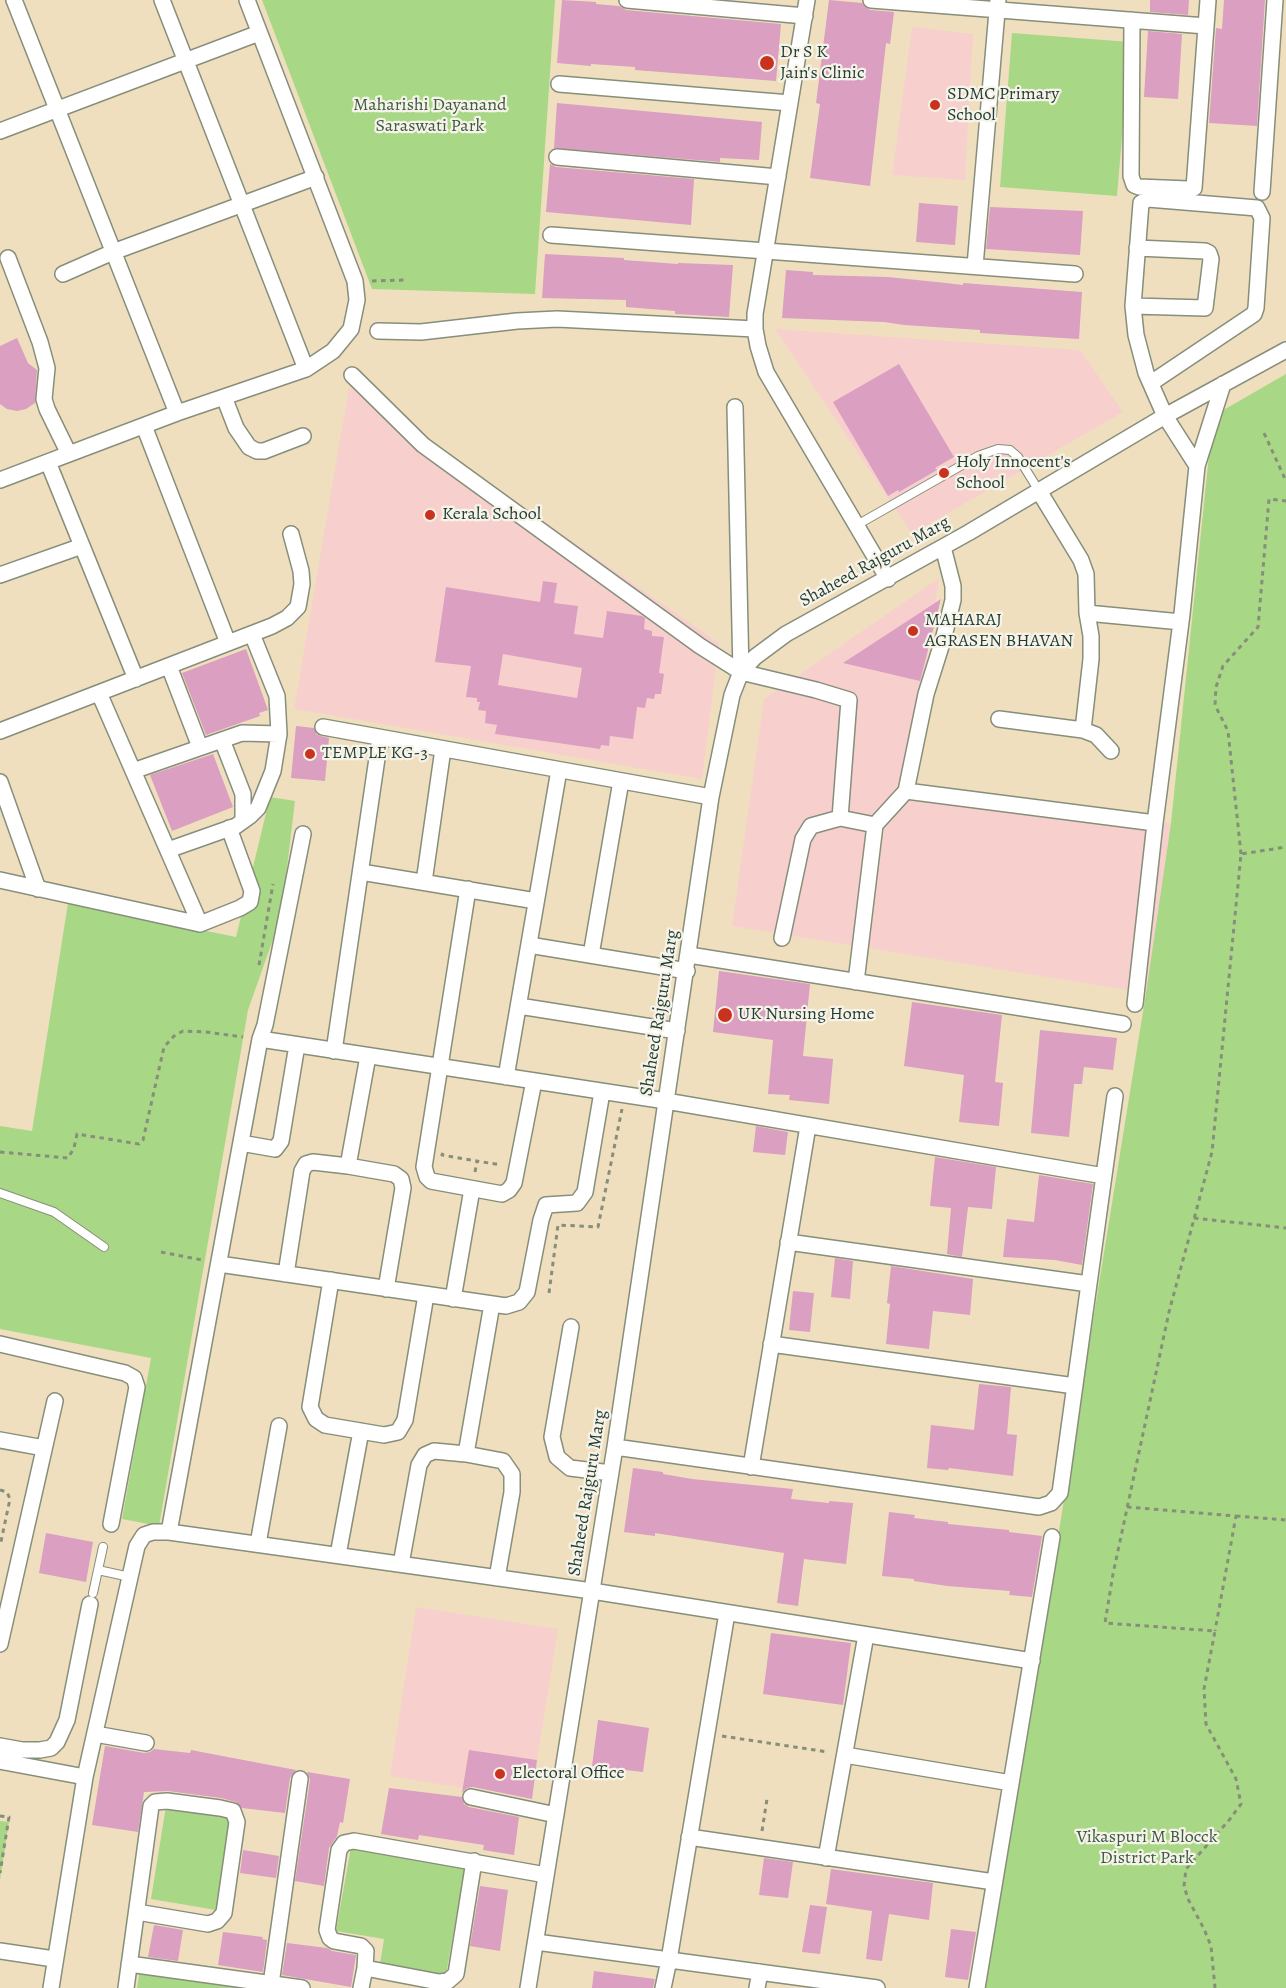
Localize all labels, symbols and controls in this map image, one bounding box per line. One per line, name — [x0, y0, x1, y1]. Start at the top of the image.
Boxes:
place label: Dr S K Jain's Clinic — [780, 42, 865, 84]
marker: Dr S K Jain's Clinic — [758, 54, 776, 72]
place label: SDMC Primary School — [947, 84, 1059, 127]
park label: Maharishi Dayanand Saraswati Park — [353, 95, 507, 138]
marker: SDMC Primary School — [928, 98, 942, 112]
place label: Holy Innocent's School — [956, 452, 1071, 494]
marker: Holy Innocent's School — [937, 466, 951, 480]
place label: Kerala School — [442, 504, 541, 526]
marker: Kerala School — [423, 508, 437, 522]
street label: Shaheed Rajguru Marg — [796, 512, 954, 612]
place label: MAHARAJ AGRASEN BHAVAN — [925, 610, 1073, 652]
marker: MAHARAJ AGRASEN BHAVAN — [906, 624, 920, 638]
place label: TEMPLE KG-3 — [322, 743, 428, 765]
marker: TEMPLE KG-3 — [303, 747, 317, 761]
street label: Shaheed Rajguru Marg — [636, 928, 684, 1098]
place label: UK Nursing Home — [738, 1004, 875, 1026]
marker: UK Nursing Home — [716, 1006, 734, 1024]
street label: Shaheed Rajguru Marg — [564, 1408, 612, 1578]
place label: Electoral Office — [512, 1763, 625, 1785]
marker: Electoral Office — [493, 1767, 507, 1781]
park label: Vikaspuri M Blocck District Park — [1076, 1827, 1218, 1870]

